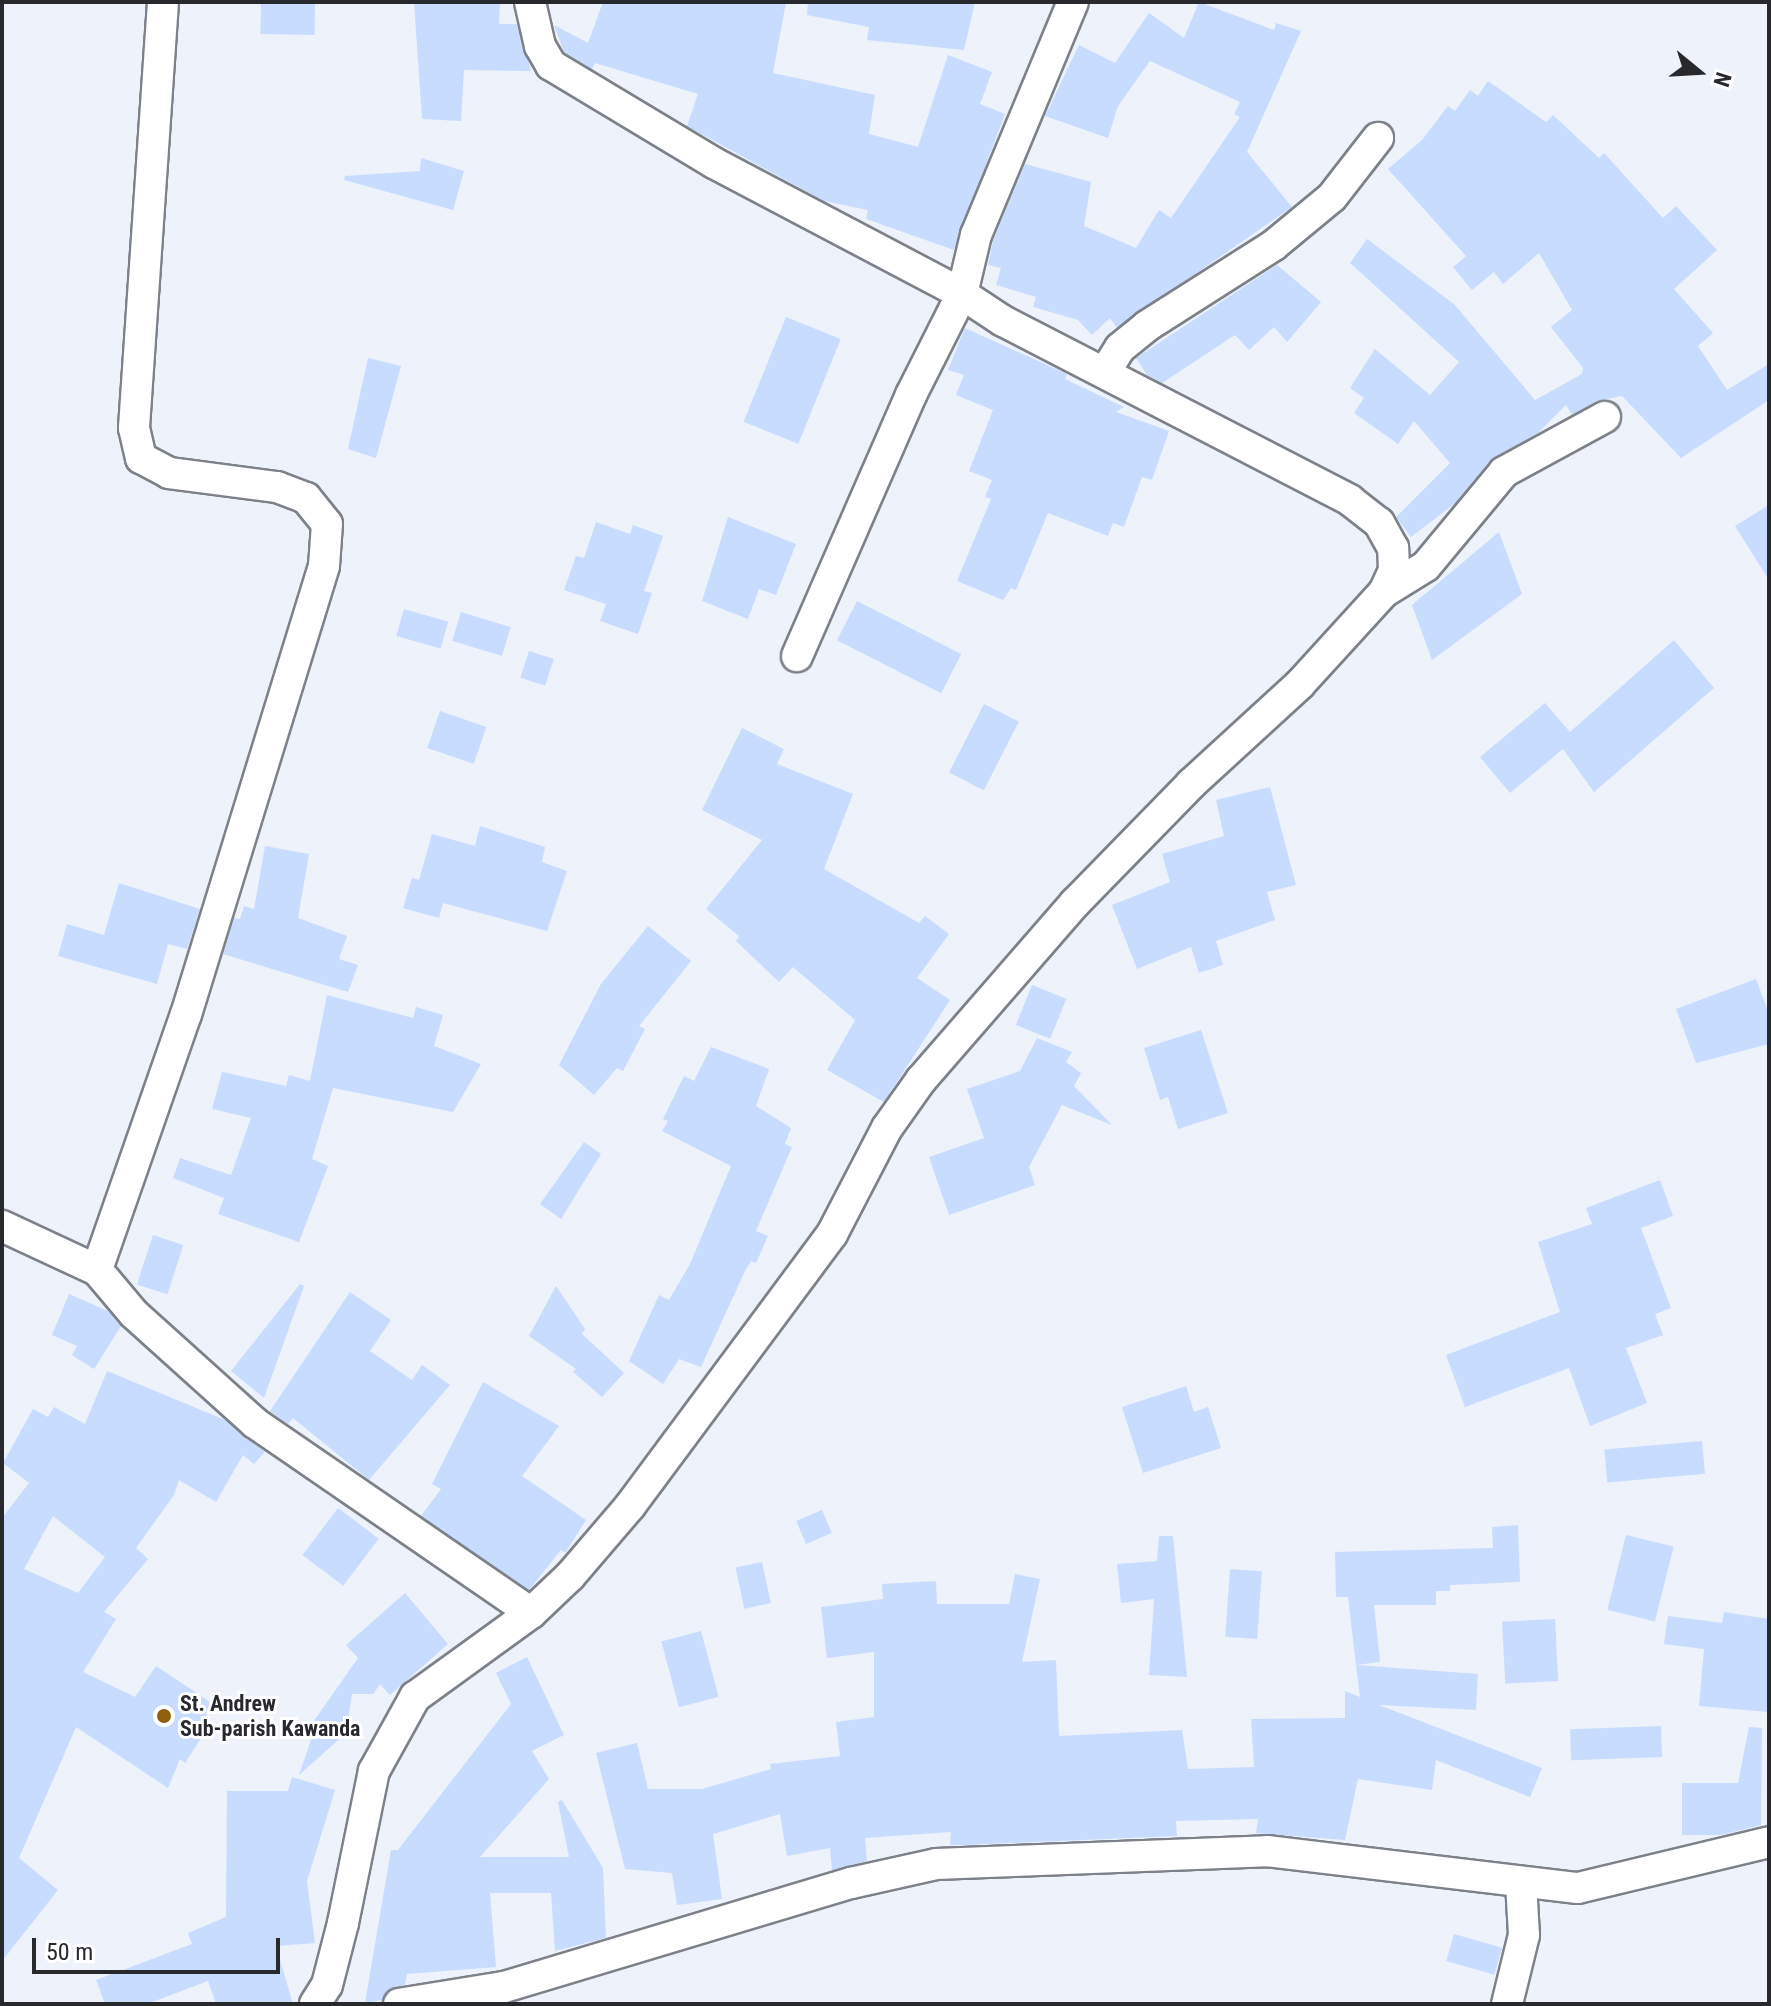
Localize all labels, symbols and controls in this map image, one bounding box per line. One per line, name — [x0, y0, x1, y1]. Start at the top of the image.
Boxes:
north arrow — [1659, 32, 1739, 112]
text: N — [1708, 69, 1736, 90]
place label: St. Andrew Sub-parish Kawanda — [180, 1690, 360, 1742]
marker: St. Andrew Sub-parish Kawanda — [155, 1707, 173, 1725]
scale bar — [36, 1922, 284, 1972]
text: 50 m — [46, 1938, 93, 1966]

